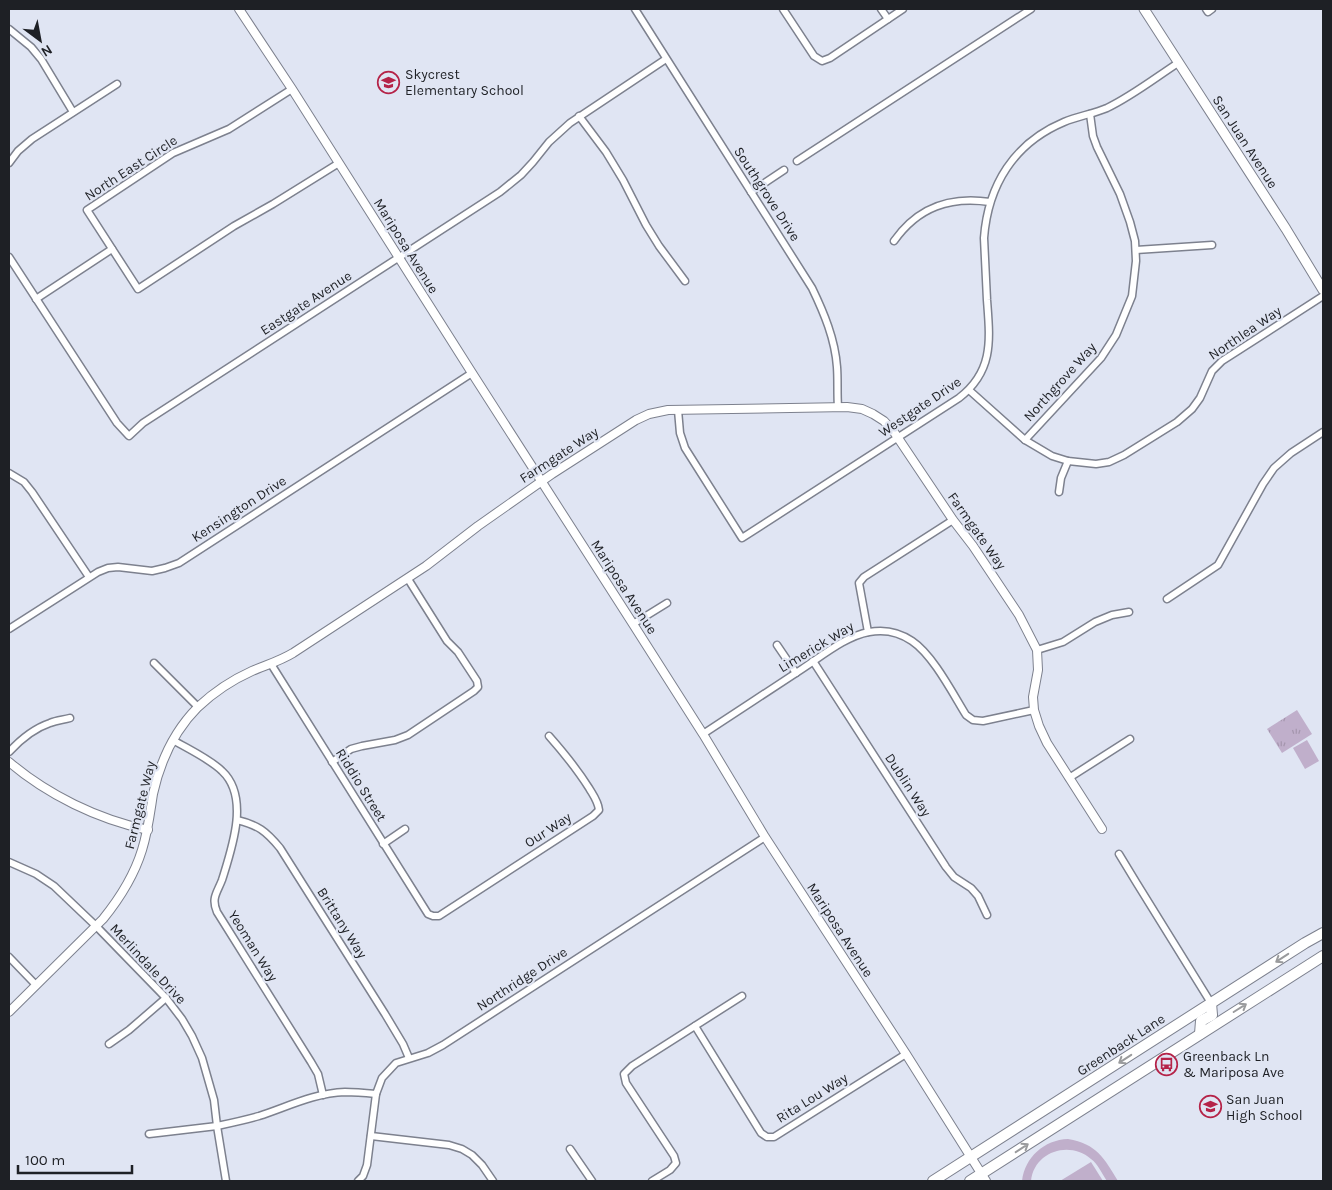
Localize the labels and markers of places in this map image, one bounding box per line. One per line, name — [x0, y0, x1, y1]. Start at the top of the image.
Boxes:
place label: Skycrest Elementary School — [405, 66, 524, 99]
school or university icon: Skycrest Elementary School — [377, 70, 401, 94]
place label: Greenback Ln & Mariposa Ave — [1183, 1048, 1284, 1081]
bus stop icon: Greenback Ln & Mariposa Ave — [1155, 1052, 1179, 1076]
place label: San Juan High School — [1226, 1091, 1303, 1124]
school or university icon: San Juan High School — [1198, 1095, 1222, 1119]

